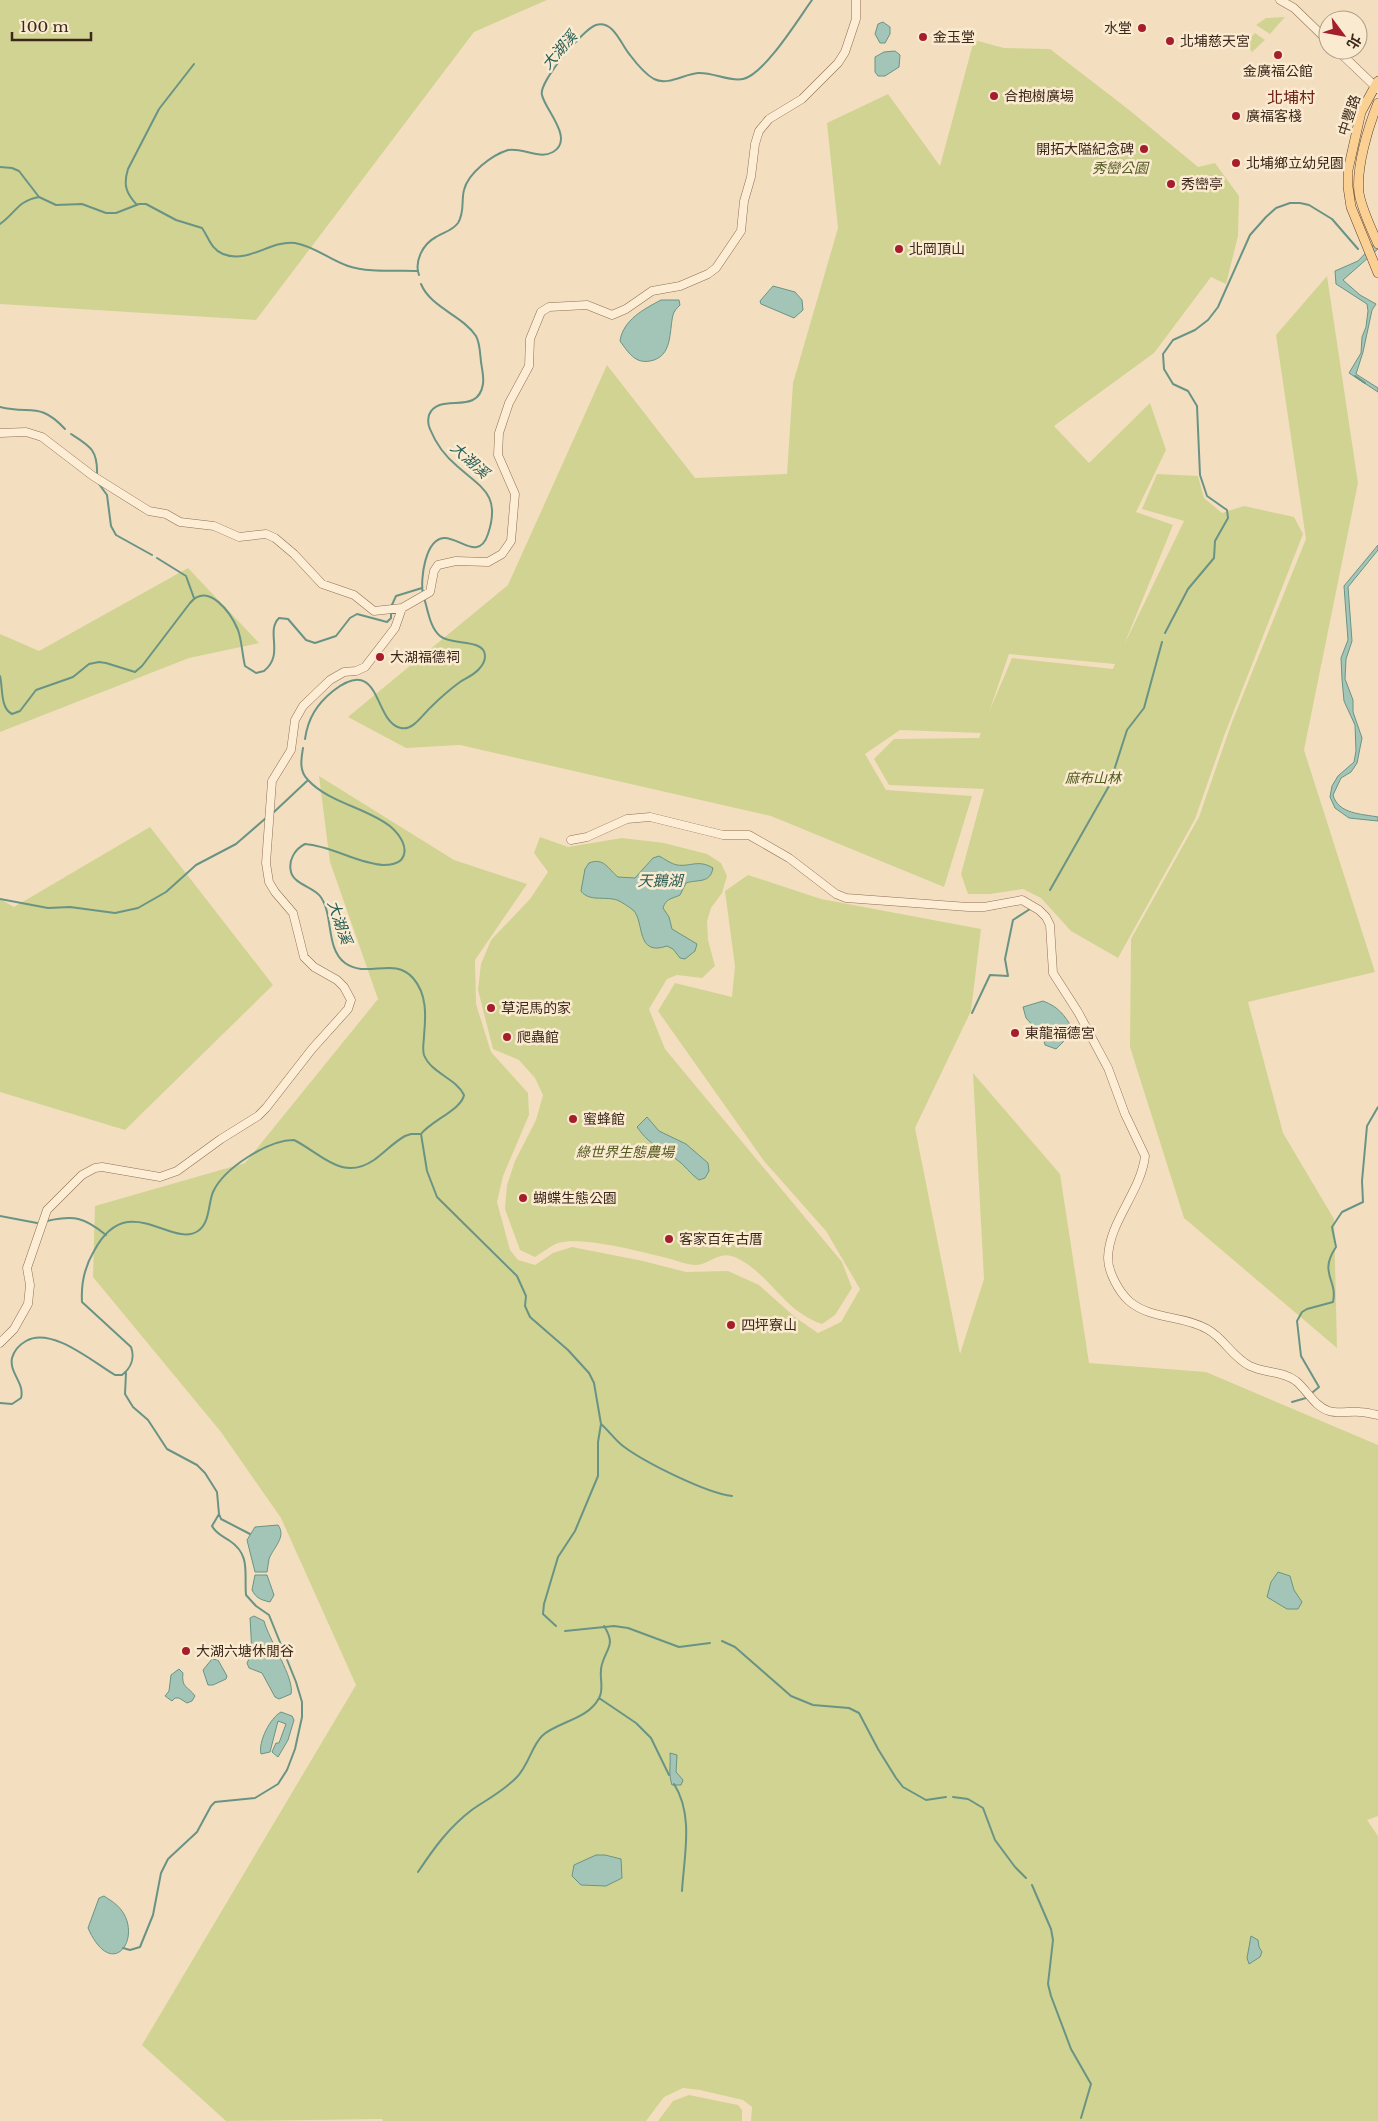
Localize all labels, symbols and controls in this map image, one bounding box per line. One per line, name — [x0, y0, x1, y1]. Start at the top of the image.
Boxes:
scale bar — [12, 10, 91, 42]
north arrow — [1318, 10, 1368, 60]
text: 100 m — [20, 17, 69, 36]
place label: 水堂 — [1104, 19, 1132, 37]
marker: 水堂 — [1136, 22, 1148, 34]
water label: 大湖溪 — [537, 25, 582, 73]
place label: 金玉堂 — [933, 28, 975, 46]
marker: 金玉堂 — [917, 31, 929, 43]
text: 北 — [1343, 31, 1365, 53]
place label: 北埔慈天宮 — [1180, 32, 1250, 50]
marker: 北埔慈天宮 — [1164, 35, 1176, 47]
marker: 金廣福公館 — [1272, 49, 1284, 61]
place label: 金廣福公館 — [1243, 62, 1313, 80]
place label: 合抱樹廣場 — [1004, 87, 1074, 105]
district label: 北埔村 — [1267, 87, 1315, 107]
marker: 合抱樹廣場 — [988, 90, 1000, 102]
street label: 中豐路 — [1334, 92, 1364, 138]
place label: 廣福客棧 — [1246, 107, 1302, 125]
marker: 廣福客棧 — [1230, 110, 1242, 122]
place label: 開拓大隘紀念碑 — [1036, 140, 1134, 158]
marker: 開拓大隘紀念碑 — [1138, 143, 1150, 155]
place label: 北埔鄉立幼兒園 — [1246, 154, 1344, 172]
marker: 北埔鄉立幼兒園 — [1230, 157, 1242, 169]
park label: 秀巒公園 — [1092, 159, 1150, 177]
place label: 秀巒亭 — [1181, 175, 1223, 193]
marker: 秀巒亭 — [1165, 178, 1177, 190]
place label: 北岡頂山 — [909, 240, 965, 258]
marker: 北岡頂山 — [893, 243, 905, 255]
water label: 大湖溪 — [447, 438, 495, 483]
place label: 大湖福德祠 — [390, 648, 460, 666]
marker: 大湖福德祠 — [374, 651, 386, 663]
park label: 麻布山林 — [1065, 769, 1123, 787]
water label: 天鵝湖 — [637, 871, 684, 890]
water label: 大湖溪 — [324, 898, 357, 948]
place label: 草泥馬的家 — [501, 999, 571, 1017]
marker: 草泥馬的家 — [485, 1002, 497, 1014]
place label: 東龍福德宮 — [1025, 1024, 1095, 1042]
marker: 東龍福德宮 — [1009, 1027, 1021, 1039]
place label: 爬蟲館 — [517, 1028, 559, 1046]
marker: 爬蟲館 — [501, 1031, 513, 1043]
place label: 蜜蜂館 — [583, 1110, 625, 1128]
marker: 蜜蜂館 — [567, 1113, 579, 1125]
park label: 綠世界生態農場 — [576, 1143, 676, 1161]
place label: 蝴蝶生態公園 — [533, 1189, 617, 1207]
marker: 蝴蝶生態公園 — [517, 1192, 529, 1204]
place label: 客家百年古厝 — [679, 1230, 763, 1248]
marker: 客家百年古厝 — [663, 1233, 675, 1245]
place label: 四坪寮山 — [741, 1316, 797, 1334]
marker: 四坪寮山 — [725, 1319, 737, 1331]
place label: 大湖六塘休閒谷 — [196, 1642, 294, 1660]
marker: 大湖六塘休閒谷 — [180, 1645, 192, 1657]

